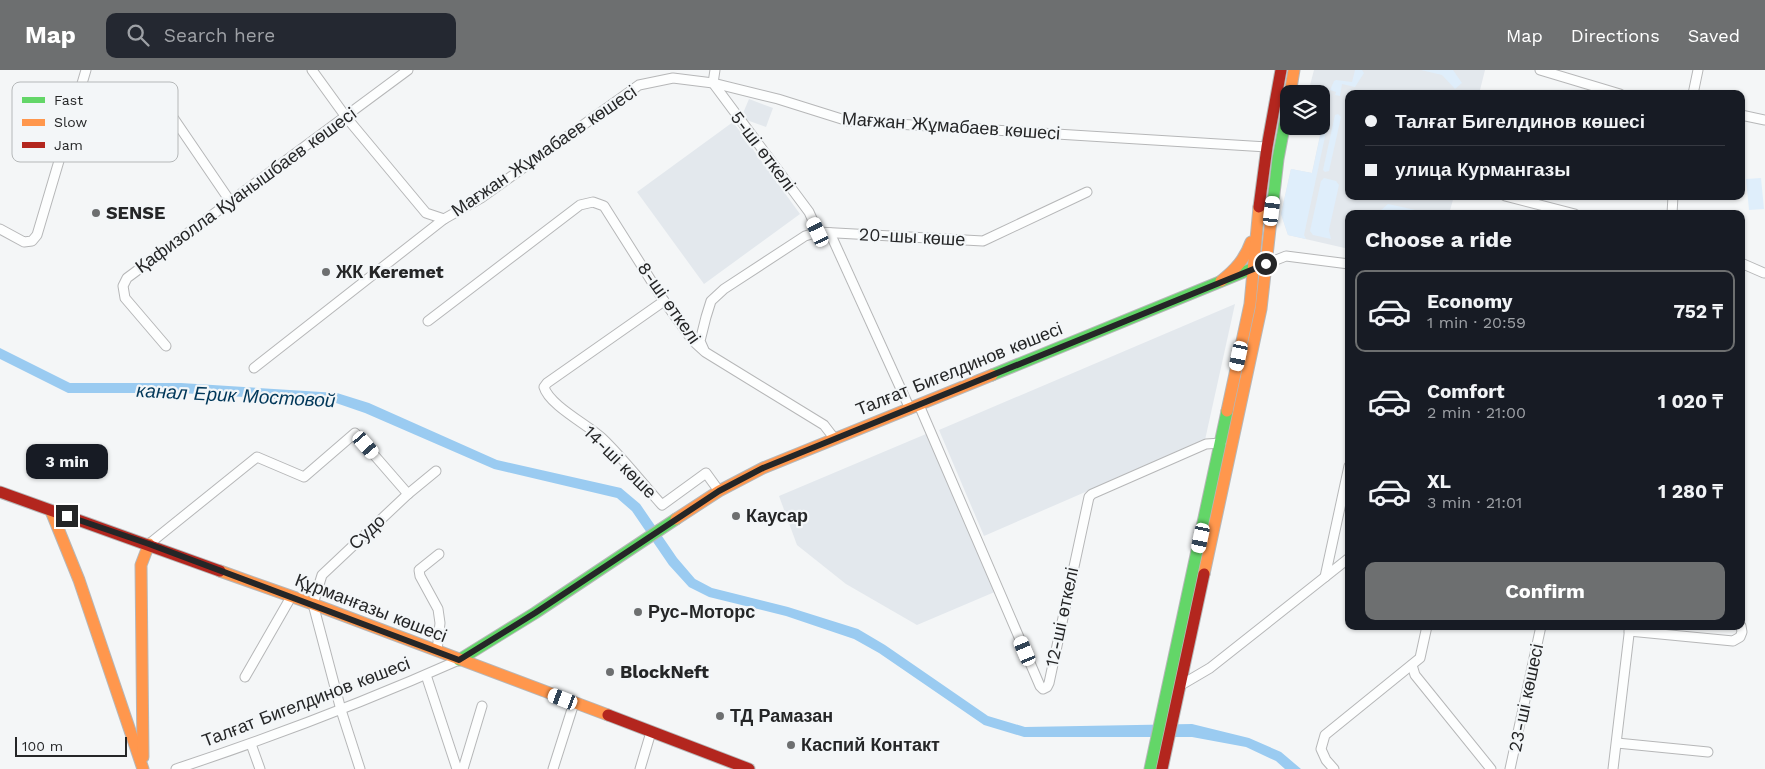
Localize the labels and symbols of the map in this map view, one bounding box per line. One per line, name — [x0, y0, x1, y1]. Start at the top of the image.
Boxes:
street label: Мағжан Жұмабаев көшесі — [447, 81, 640, 220]
legend — [12, 82, 178, 162]
text: Fast — [54, 92, 83, 108]
street label: Қафизолла Қуанышбаев көшесi — [131, 102, 361, 277]
street label: 5-ші өткелі — [727, 107, 800, 195]
street label: Мағжан Жұмабаев көшесі — [841, 107, 1061, 144]
text: Slow — [54, 114, 87, 130]
text: Jam — [54, 137, 83, 153]
car — [1262, 195, 1281, 227]
place label: SENSE — [106, 202, 165, 223]
marker: SENSE — [90, 207, 102, 219]
car — [804, 215, 831, 249]
street label: 20-шы көше — [858, 223, 966, 250]
route start — [1255, 253, 1277, 275]
street label: 8-ші өткелі — [634, 258, 705, 348]
place label: ЖК Keremet — [335, 261, 444, 282]
marker: ЖК Keremet — [320, 266, 332, 278]
street label: Талғат Бигелдинов көшесі — [853, 317, 1065, 420]
car — [1228, 340, 1249, 372]
water label: канал Ерик Мостовой — [136, 379, 337, 412]
street label: 14-ші көше — [580, 421, 661, 502]
car — [350, 429, 381, 461]
callout: 3 min — [26, 444, 108, 478]
route end — [56, 505, 78, 527]
place label: Каусар — [746, 505, 808, 526]
street label: Судо — [344, 510, 389, 554]
marker: Каусар — [730, 510, 742, 522]
car — [1190, 522, 1211, 554]
street label: 12-ші өткелі — [1041, 565, 1082, 669]
street label: Құрманғазы көшесі — [292, 569, 450, 646]
place label: Рус-Моторс — [648, 601, 755, 622]
marker: Рус-Моторс — [632, 606, 644, 618]
car — [1012, 634, 1037, 668]
street label: 23-ші көшесі — [1504, 642, 1547, 754]
street label: Талғат Бигелдинов көшесі — [199, 652, 413, 751]
place label: BlockNeft — [620, 661, 709, 682]
marker: BlockNeft — [604, 666, 616, 678]
car — [546, 687, 579, 711]
place label: ТД Рамазан — [730, 705, 833, 726]
marker: ТД Рамазан — [714, 710, 726, 722]
scale bar — [15, 734, 128, 757]
place label: Каспий Контакт — [801, 734, 940, 755]
marker: Каспий Контакт — [785, 739, 797, 751]

